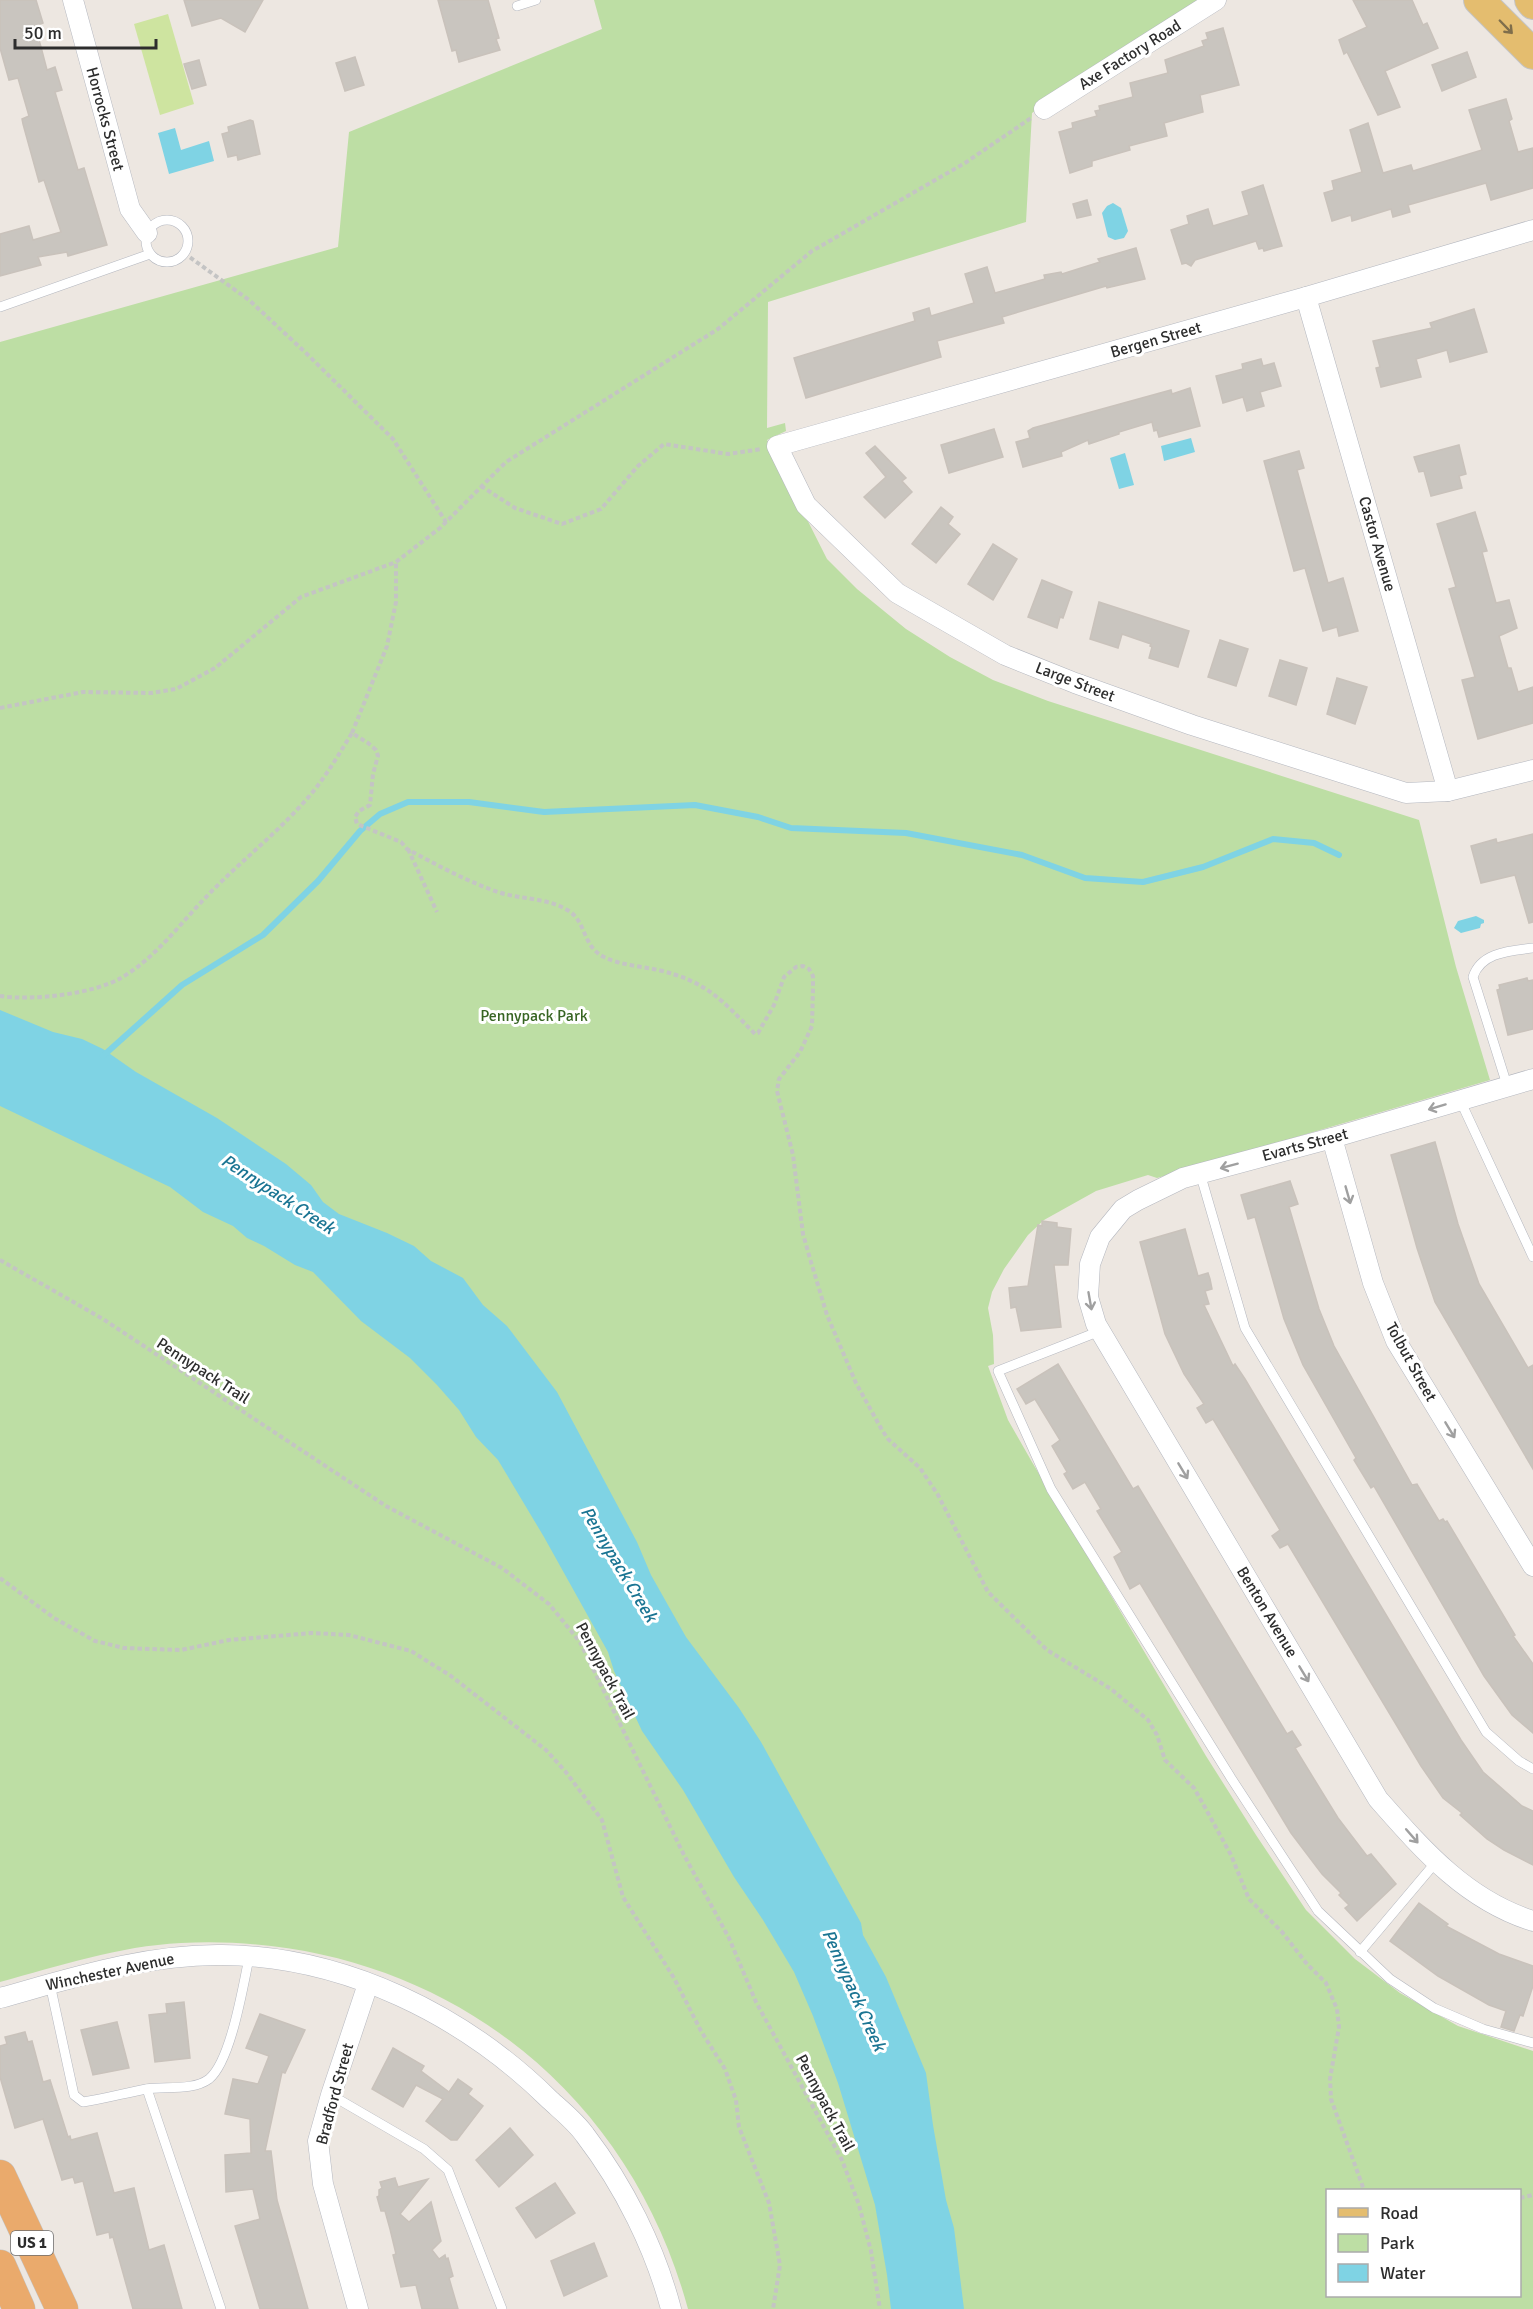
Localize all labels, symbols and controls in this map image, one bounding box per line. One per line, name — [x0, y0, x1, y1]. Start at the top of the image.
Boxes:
scale bar — [15, 12, 156, 50]
street label: Axe Factory Road — [1075, 15, 1185, 95]
one-way arrow — [1499, 19, 1514, 34]
text: 50 m — [24, 22, 62, 44]
street label: Horrocks Street — [82, 65, 129, 173]
street label: Bergen Street — [1108, 317, 1204, 363]
street label: Castor Avenue — [1354, 494, 1400, 594]
street label: Large Street — [1032, 658, 1118, 706]
park label: Pennypack Park — [480, 1006, 588, 1026]
one-way arrow — [1428, 1102, 1447, 1113]
street label: Evarts Street — [1260, 1124, 1351, 1166]
water label: Pennypack Creek — [217, 1149, 340, 1240]
one-way arrow — [1220, 1160, 1239, 1172]
one-way arrow — [1343, 1185, 1354, 1204]
one-way arrow — [1085, 1290, 1096, 1310]
street label: Tolbut Street — [1381, 1319, 1441, 1405]
street label: Pennypack Trail — [153, 1333, 254, 1409]
one-way arrow — [1444, 1421, 1456, 1438]
one-way arrow — [1177, 1462, 1189, 1479]
water label: Pennypack Creek — [576, 1502, 663, 1627]
street label: Benton Avenue — [1232, 1563, 1302, 1661]
street label: Pennypack Trail — [571, 1619, 639, 1723]
one-way arrow — [1299, 1665, 1311, 1682]
one-way arrow — [1405, 1829, 1419, 1844]
water label: Pennypack Creek — [817, 1926, 891, 2056]
street label: Winchester Avenue — [44, 1949, 176, 1995]
street label: Bradford Street — [312, 2040, 358, 2147]
street label: Pennypack Trail — [791, 2051, 859, 2155]
legend — [1326, 2189, 1521, 2297]
text: Road — [1380, 2202, 1419, 2224]
road number: US 1 — [11, 2231, 53, 2255]
text: Park — [1380, 2232, 1415, 2254]
text: Water — [1380, 2262, 1426, 2284]

